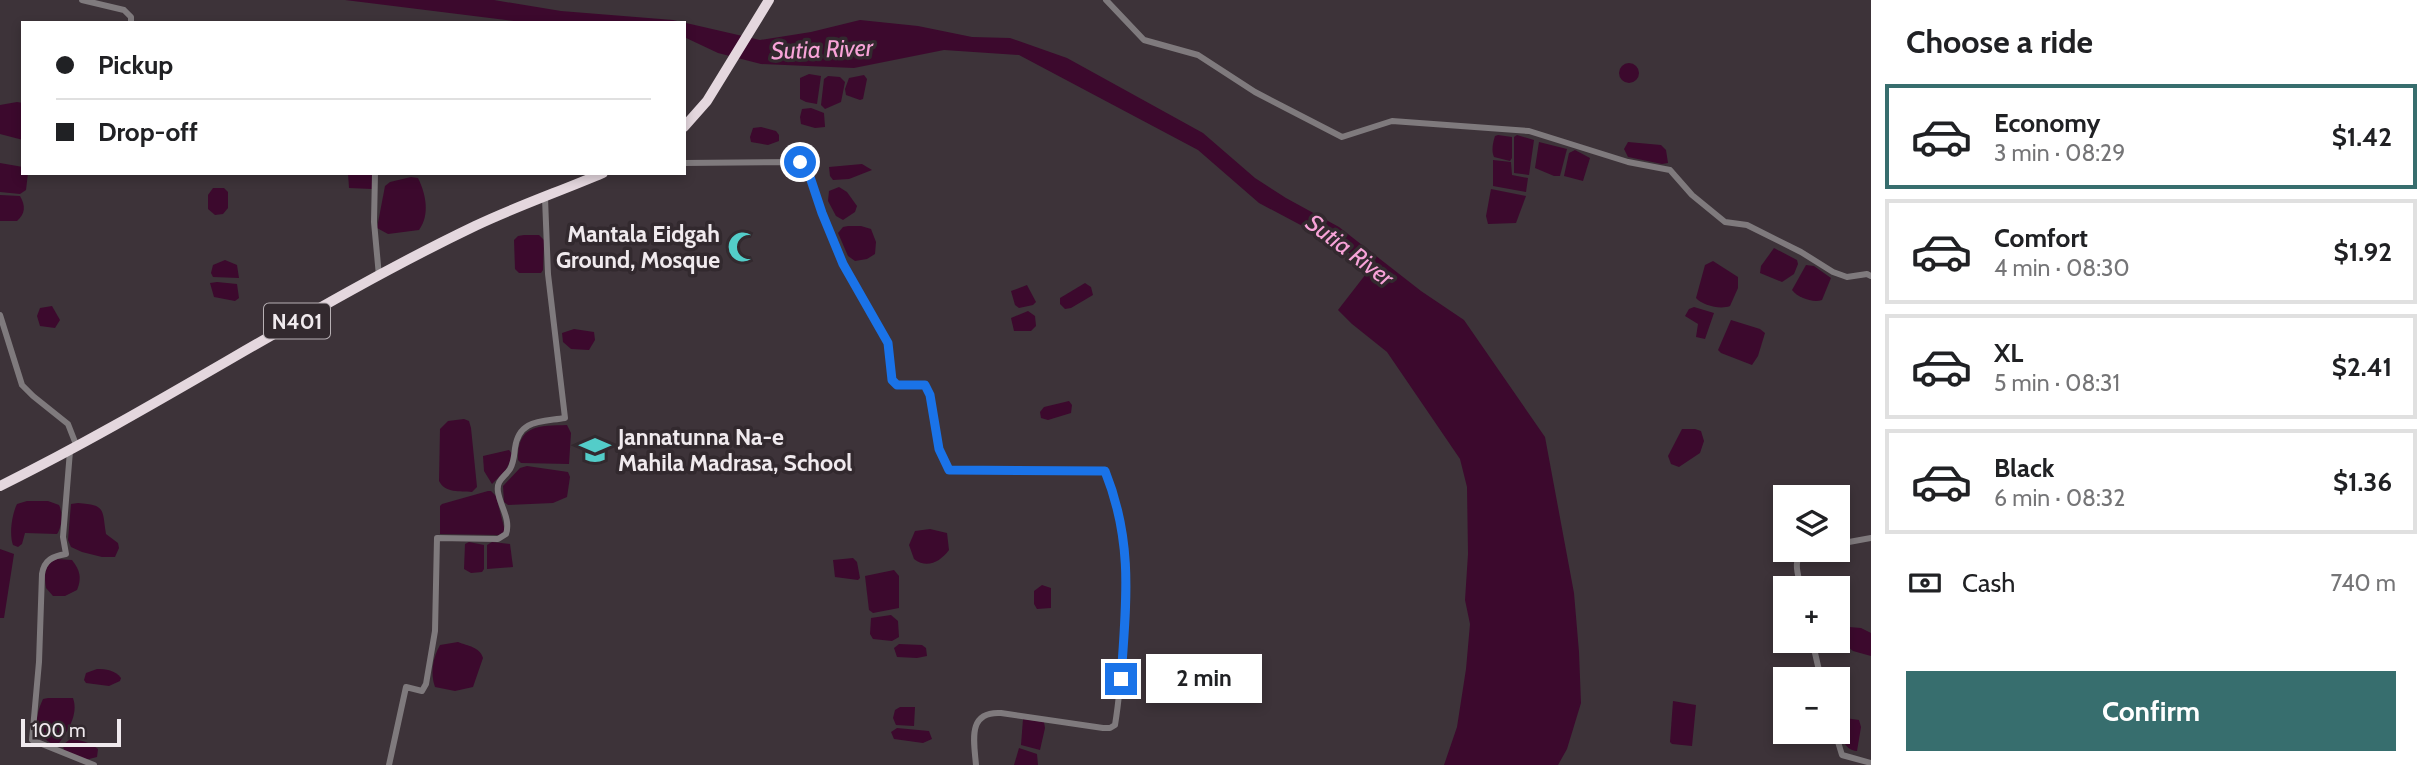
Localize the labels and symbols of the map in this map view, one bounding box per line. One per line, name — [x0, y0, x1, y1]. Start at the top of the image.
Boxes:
water label: Sutia River — [770, 33, 875, 65]
route start — [784, 146, 816, 178]
water label: Sutia River — [1300, 208, 1401, 293]
place label: Mantala Eidgah Ground, Mosque — [556, 220, 720, 274]
mosque icon: Mantala Eidgah Ground, Mosque — [726, 230, 760, 264]
road number: N401 — [264, 304, 330, 338]
place label: Jannatunna Na-e Mahila Madrasa, School — [617, 423, 852, 477]
school or university icon: Jannatunna Na-e Mahila Madrasa, School — [578, 433, 612, 467]
callout: 2 min — [1146, 654, 1261, 704]
route end — [1105, 663, 1137, 695]
scale bar — [21, 716, 121, 748]

